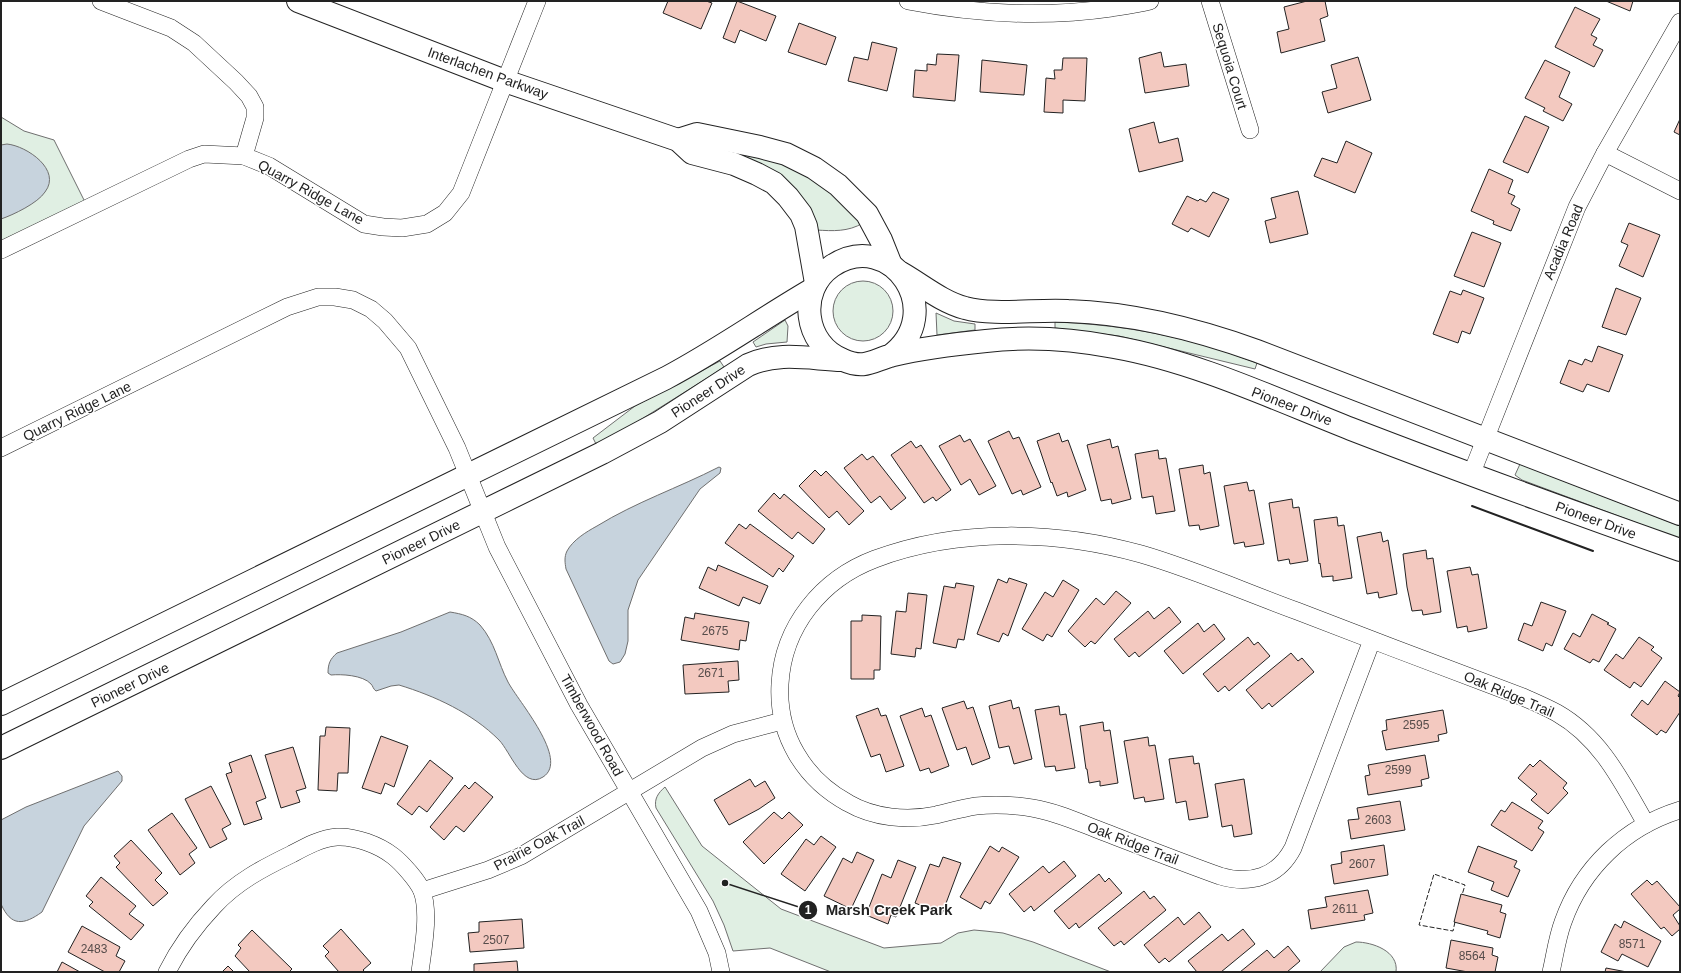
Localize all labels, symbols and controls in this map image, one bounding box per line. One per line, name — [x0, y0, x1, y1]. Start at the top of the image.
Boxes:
street label: Sequoia Court — [1209, 21, 1251, 111]
street label: Interlachen Parkway — [426, 44, 550, 102]
street label: Quarry Ridge Lane — [255, 156, 367, 228]
street label: Acadia Road — [1540, 202, 1586, 282]
street label: Pioneer Drive — [668, 361, 748, 421]
street label: Quarry Ridge Lane — [20, 378, 134, 444]
street label: Pioneer Drive — [1250, 383, 1335, 429]
street label: Pioneer Drive — [1553, 498, 1639, 542]
street label: Pioneer Drive — [379, 516, 463, 568]
house number: 2675 — [702, 624, 729, 638]
street label: Pioneer Drive — [88, 659, 172, 711]
house number: 2671 — [698, 666, 725, 680]
street label: Oak Ridge Trail — [1461, 668, 1557, 720]
street label: Timberwood Road — [557, 671, 627, 779]
house number: 2595 — [1403, 718, 1430, 732]
house number: 2599 — [1385, 763, 1412, 777]
street label: Prairie Oak Trail — [491, 812, 587, 874]
house number: 2603 — [1365, 813, 1392, 827]
street label: Oak Ridge Trail — [1085, 818, 1181, 868]
house number: 2607 — [1349, 857, 1376, 871]
callout: Marsh Creek Park — [798, 896, 960, 923]
text: Marsh Creek Park — [826, 901, 953, 918]
house number: 2611 — [1332, 902, 1358, 916]
text: 1 — [805, 903, 812, 917]
house number: 2507 — [483, 933, 510, 947]
house number: 8571 — [1619, 937, 1646, 951]
house number: 2483 — [81, 942, 108, 956]
house number: 8564 — [1459, 949, 1486, 963]

